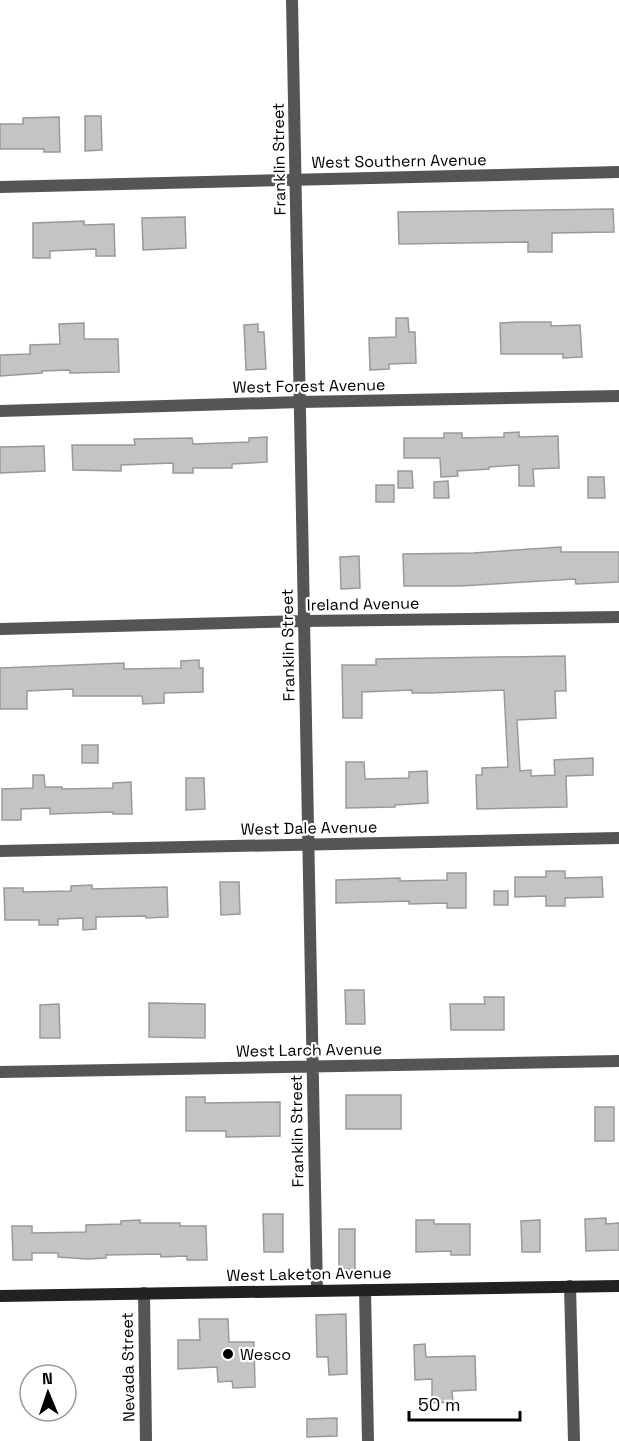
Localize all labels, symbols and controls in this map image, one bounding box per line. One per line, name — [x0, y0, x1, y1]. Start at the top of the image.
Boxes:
street label: Franklin Street — [268, 102, 290, 216]
street label: West Southern Avenue — [311, 149, 487, 173]
street label: West Forest Avenue — [233, 374, 385, 398]
street label: Franklin Street — [277, 588, 299, 702]
street label: Ireland Avenue — [306, 593, 420, 615]
street label: West Dale Avenue — [241, 816, 377, 840]
street label: West Larch Avenue — [236, 1038, 382, 1062]
street label: Franklin Street — [286, 1074, 308, 1188]
street label: West Laketon Avenue — [226, 1262, 392, 1286]
street label: Nevada Street — [117, 1312, 139, 1422]
place label: Wesco — [240, 1344, 291, 1365]
marker: Wesco — [221, 1347, 235, 1361]
north arrow — [18, 1363, 78, 1423]
text: N — [42, 1368, 53, 1389]
scale bar — [409, 1384, 520, 1422]
text: 50 m — [418, 1393, 460, 1416]

